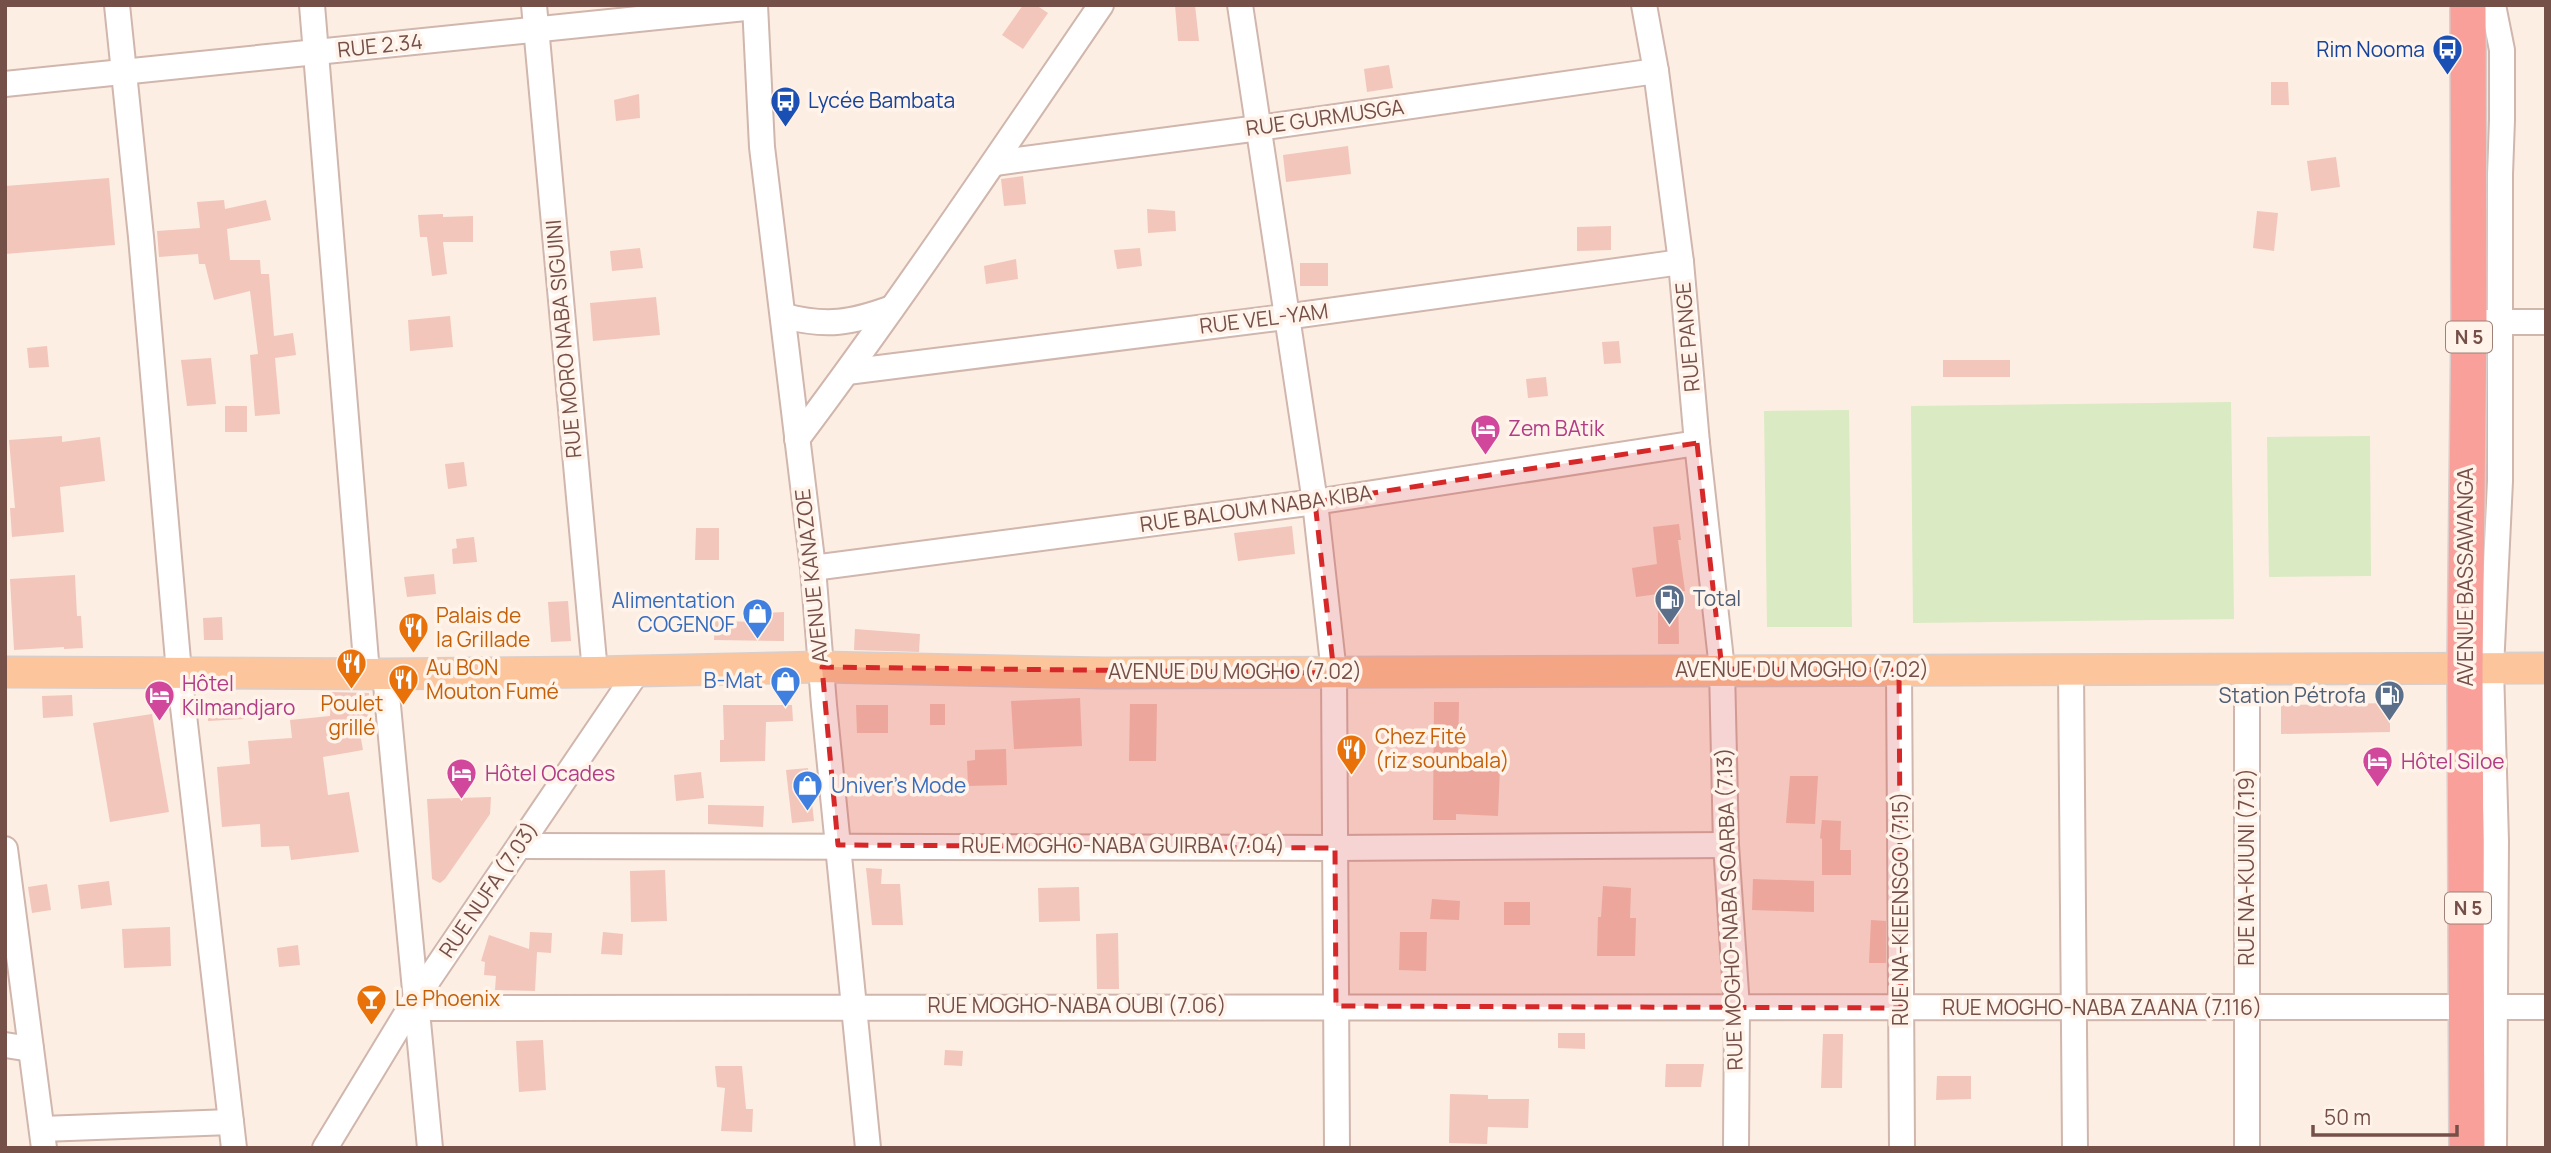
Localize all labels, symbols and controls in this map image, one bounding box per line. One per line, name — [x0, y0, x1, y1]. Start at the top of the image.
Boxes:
street label: RUE 2.34 — [336, 27, 424, 63]
bus stop icon: Rim Nooma — [2431, 33, 2465, 77]
place label: Rim Nooma — [2316, 35, 2425, 63]
bus stop icon: Lycée Bambata — [768, 84, 802, 128]
place label: Lycée Bambata — [808, 86, 955, 114]
street label: RUE GURMUSGA — [1244, 92, 1406, 142]
street label: RUE MORO NABA SIGUINI — [539, 219, 587, 459]
street label: RUE PANGE — [1668, 281, 1706, 393]
street label: RUE VEL-YAM — [1198, 296, 1330, 340]
road number: N 5 — [2446, 322, 2492, 352]
hotel icon: Zem BAtik — [1468, 412, 1502, 456]
place label: Zem BAtik — [1508, 414, 1605, 442]
street label: AVENUE BASSAWANGA — [2451, 467, 2479, 687]
street label: RUE BALOUM NABA KIBA — [1138, 478, 1374, 538]
street label: AVENUE KANAZOE — [788, 487, 834, 665]
fuel station icon: Total — [1653, 582, 1687, 626]
place label: Total — [1693, 584, 1741, 612]
place label: Alimentation COGENOF — [611, 586, 735, 638]
shop icon: Alimentation COGENOF — [741, 596, 775, 640]
place label: Palais de la Grillade — [436, 601, 530, 653]
restaurant icon: Palais de la Grillade — [396, 611, 430, 655]
restaurant icon: Poulet grillé — [335, 647, 369, 691]
place label: Au BON Mouton Fumé — [426, 653, 559, 705]
street label: AVENUE DU MOGHO (7.02) — [1675, 655, 1929, 683]
street label: AVENUE DU MOGHO (7.02) — [1108, 657, 1362, 685]
restaurant icon: Au BON Mouton Fumé — [386, 663, 420, 707]
shop icon: B-Mat — [769, 664, 803, 708]
place label: B-Mat — [704, 666, 763, 694]
place label: Hôtel Kilmandjaro — [182, 669, 295, 721]
hotel icon: Hôtel Kilmandjaro — [142, 679, 176, 723]
fuel station icon: Station Pétrofa — [2372, 679, 2406, 723]
place label: Station Pétrofa — [2219, 681, 2366, 709]
place label: Poulet grillé — [320, 689, 384, 741]
place label: Chez Fité (riz sounbala) — [1375, 722, 1509, 774]
restaurant icon: Chez Fité (riz sounbala) — [1335, 732, 1369, 776]
hotel icon: Hôtel Siloe — [2361, 745, 2395, 789]
street label: RUE MOGHO-NABA SOARBA (7.13) — [1709, 747, 1749, 1071]
place label: Hôtel Siloe — [2401, 747, 2505, 775]
hotel icon: Hôtel Ocades — [445, 757, 479, 801]
place label: Hôtel Ocades — [485, 759, 615, 787]
street label: RUE NA-KUUNI (7.19) — [2232, 768, 2260, 966]
shop icon: Univer's Mode — [791, 769, 825, 813]
place label: Univer's Mode — [831, 771, 966, 799]
street label: RUE NA-KIEENSGO (7.15) — [1886, 792, 1914, 1026]
street label: RUE NUFA (7.03) — [432, 816, 544, 963]
street label: RUE MOGHO-NABA GUIRBA (7.04) — [961, 831, 1285, 859]
road number: N 5 — [2445, 893, 2491, 924]
bar icon: Le Phoenix — [355, 982, 389, 1026]
place label: Le Phoenix — [395, 984, 500, 1012]
street label: RUE MOGHO-NABA OUBI (7.06) — [928, 991, 1226, 1019]
street label: RUE MOGHO-NABA ZAANA (7.116) — [1942, 993, 2262, 1021]
scale bar — [2313, 1094, 2456, 1138]
text: 50 m — [2324, 1103, 2371, 1131]

